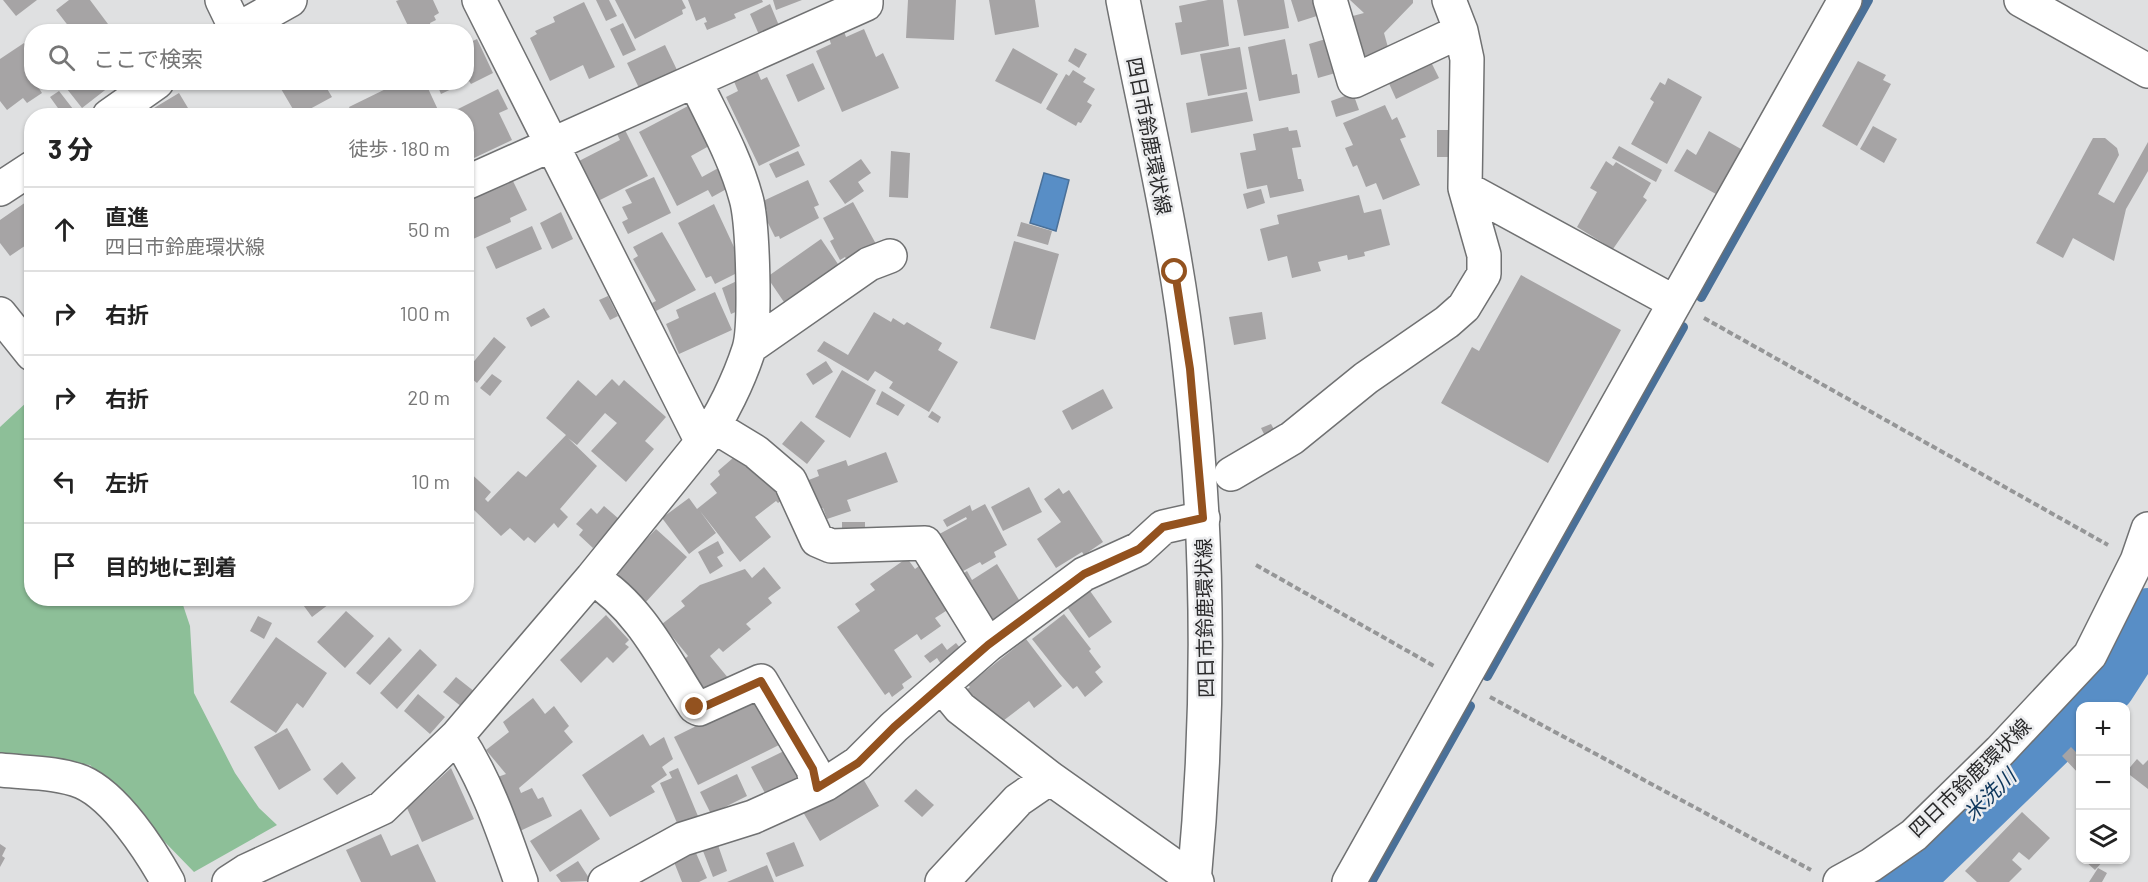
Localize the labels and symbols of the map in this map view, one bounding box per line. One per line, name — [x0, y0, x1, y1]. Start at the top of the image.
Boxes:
street label: 四日市鈴鹿環状線 — [1123, 55, 1177, 217]
route start — [1161, 258, 1187, 284]
street label: 四日市鈴鹿環状線 — [1191, 538, 1217, 698]
route end — [681, 693, 707, 719]
street label: 四日市鈴鹿環状線 — [1903, 713, 2035, 841]
water label: 米洗川 — [1958, 762, 2022, 825]

